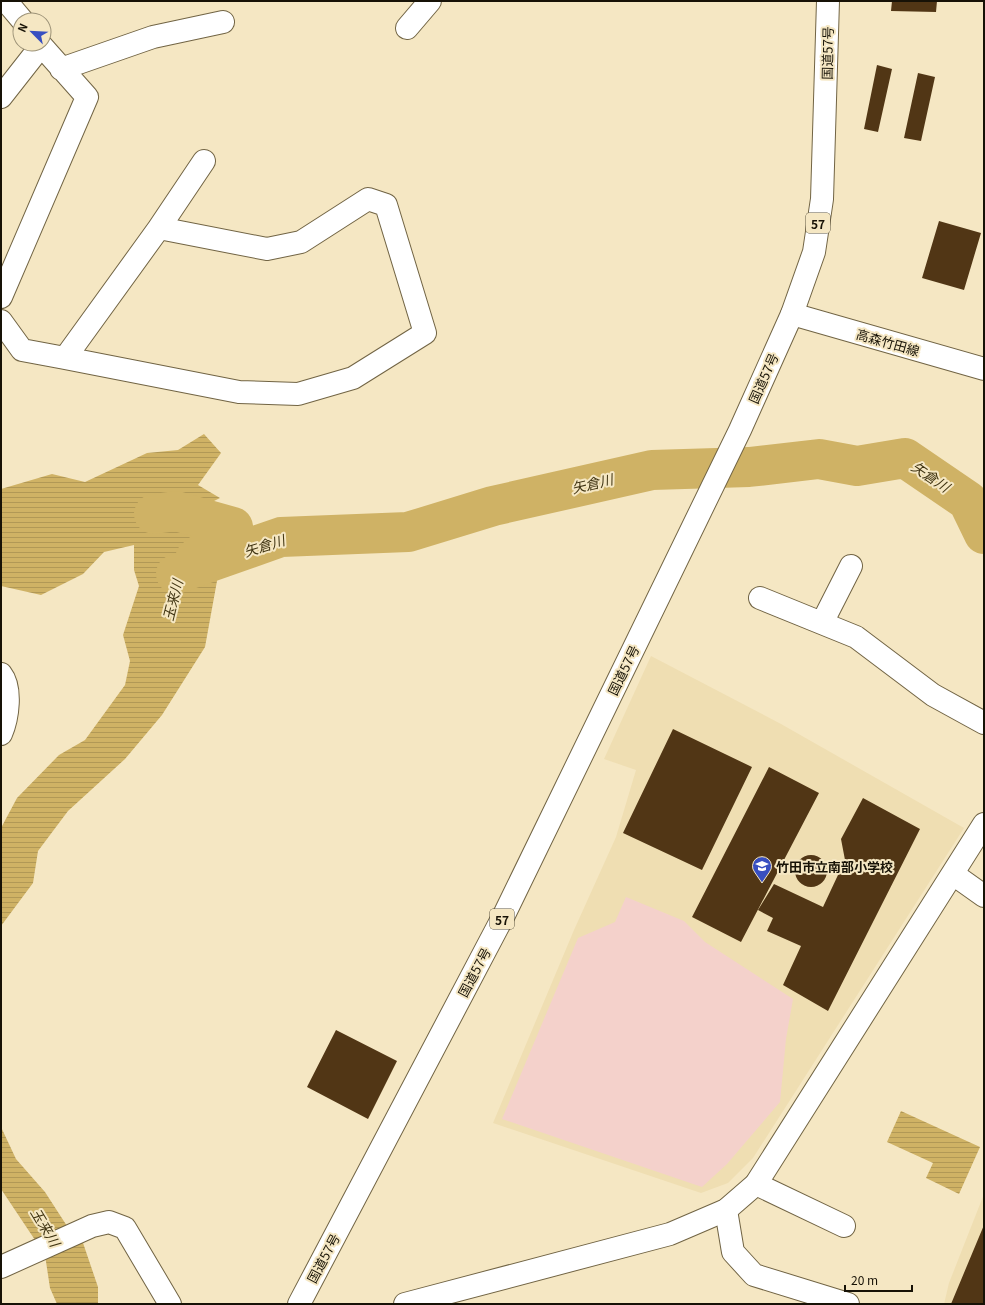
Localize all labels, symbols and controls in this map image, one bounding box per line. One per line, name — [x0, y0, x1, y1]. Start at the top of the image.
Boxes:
north arrow — [12, 12, 52, 52]
text: N — [13, 21, 31, 35]
street label: 国道57号 — [817, 26, 837, 80]
road number: 57 — [806, 213, 830, 233]
street label: 高森竹田線 — [854, 324, 922, 360]
street label: 国道57号 — [743, 350, 783, 406]
water label: 矢倉川 — [908, 456, 956, 497]
water label: 矢倉川 — [569, 468, 617, 497]
water label: 矢倉川 — [241, 529, 289, 561]
water label: 玉来川 — [157, 575, 187, 623]
street label: 国道57号 — [603, 642, 643, 698]
school or university icon: 竹田市立南部小学校 — [751, 855, 773, 883]
place label: 竹田市立南部小学校 — [776, 857, 893, 876]
road number: 57 — [490, 909, 514, 929]
street label: 国道57号 — [453, 944, 495, 1000]
water label: 玉来川 — [27, 1204, 66, 1252]
street label: 国道57号 — [302, 1230, 344, 1286]
scale bar — [845, 1267, 912, 1293]
text: 20 m — [851, 1271, 878, 1288]

